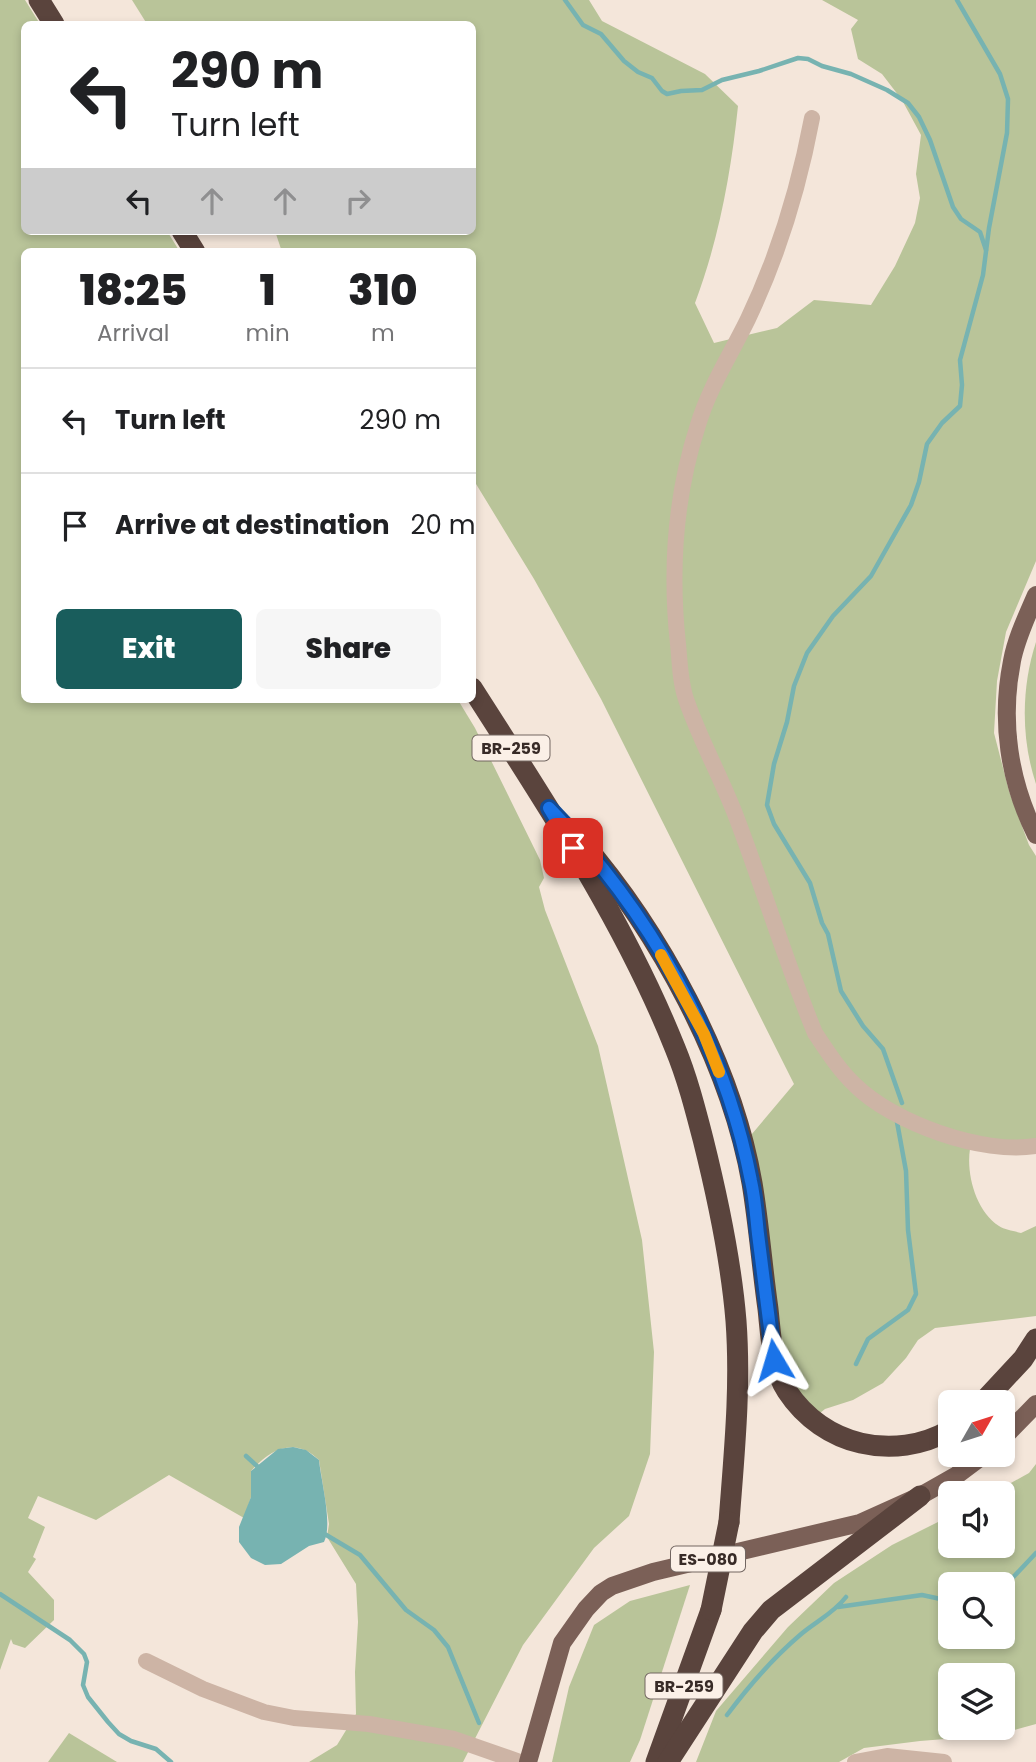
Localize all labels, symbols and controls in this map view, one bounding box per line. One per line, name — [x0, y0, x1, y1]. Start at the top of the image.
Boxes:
text: 290 m — [171, 37, 323, 105]
icon: left — [56, 49, 147, 140]
text: Turn left — [171, 102, 300, 147]
icon: left — [120, 182, 158, 220]
icon: ahead — [193, 182, 231, 220]
icon: ahead — [266, 182, 304, 220]
icon: right — [339, 182, 377, 220]
text: 18:25 — [79, 261, 187, 320]
text: 1 — [260, 261, 276, 320]
text: 310 — [348, 261, 418, 320]
text: Arrival — [97, 317, 170, 349]
text: min — [246, 317, 290, 349]
text: m — [371, 317, 395, 349]
icon: left — [56, 402, 94, 440]
text: Turn left — [115, 402, 226, 438]
text: 290 m — [360, 402, 441, 438]
icon: arrive — [56, 507, 94, 545]
text: Arrive at destination — [115, 507, 390, 543]
text: 20 m — [411, 507, 476, 543]
button: Exit — [56, 609, 242, 689]
button: Share — [256, 609, 441, 689]
road number: BR-259 — [472, 736, 550, 761]
pin — [543, 818, 603, 878]
icon: arrive — [554, 829, 592, 867]
position arrow — [737, 1323, 811, 1397]
north arrow — [938, 1390, 1015, 1466]
map controls — [938, 1390, 1015, 1740]
button: sound — [938, 1481, 1015, 1558]
road number: ES-080 — [671, 1546, 745, 1572]
button: search — [938, 1572, 1015, 1649]
button: layers — [938, 1663, 1015, 1740]
road number: BR-259 — [646, 1674, 722, 1698]

